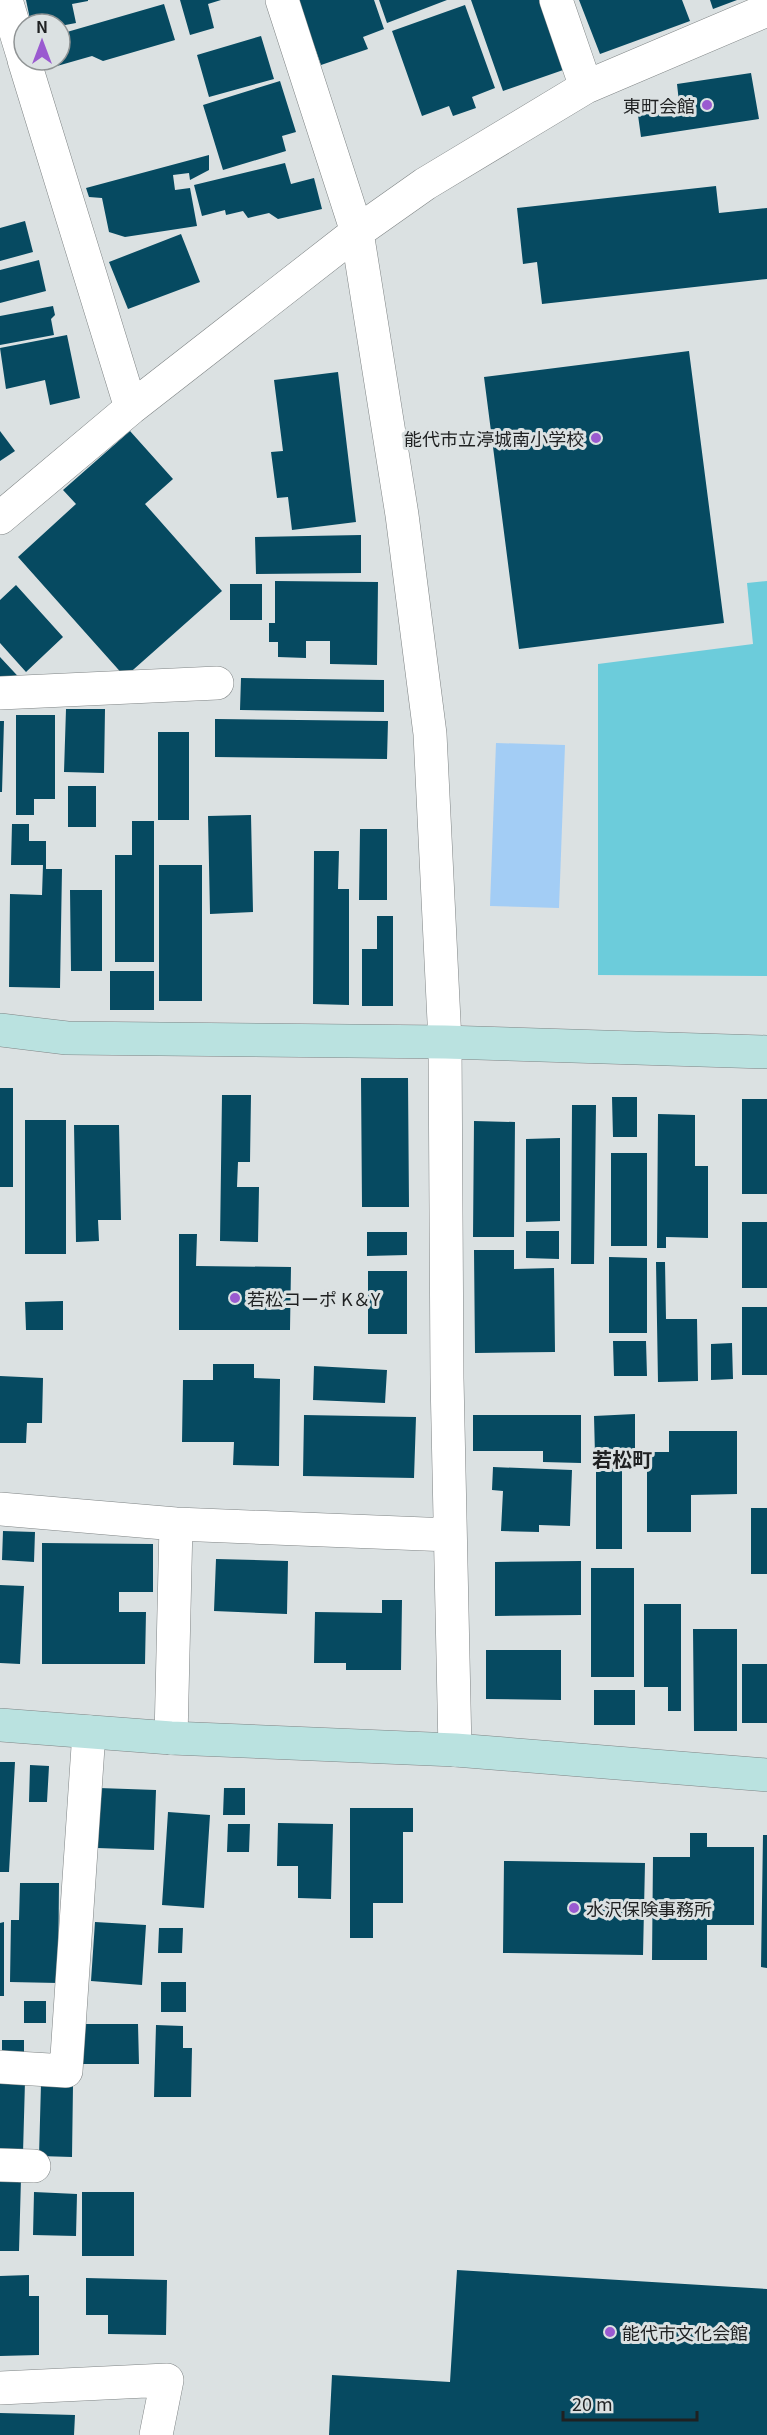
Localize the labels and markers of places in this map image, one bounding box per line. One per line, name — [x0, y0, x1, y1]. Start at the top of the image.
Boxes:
place label: 東町会館 — [623, 92, 695, 118]
marker: 東町会館 — [700, 98, 714, 112]
place label: 能代市立渟城南小学校 — [404, 425, 584, 451]
marker: 能代市立渟城南小学校 — [589, 431, 603, 445]
place label: 若松コーポ K＆Y — [247, 1285, 381, 1311]
marker: 若松コーポ K＆Y — [228, 1291, 242, 1305]
place label: 水沢保険事務所 — [586, 1895, 712, 1921]
marker: 水沢保険事務所 — [567, 1901, 581, 1915]
place label: 能代市文化会館 — [622, 2319, 748, 2345]
marker: 能代市文化会館 — [603, 2325, 617, 2339]

